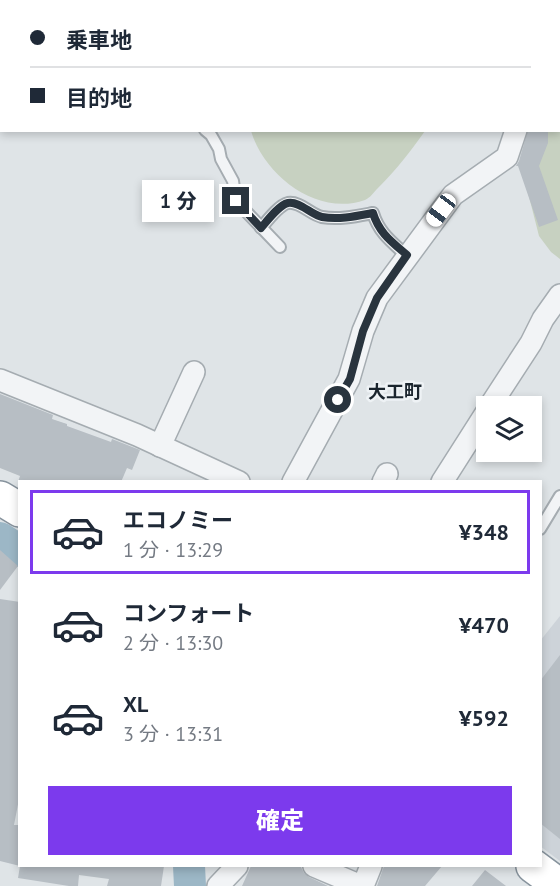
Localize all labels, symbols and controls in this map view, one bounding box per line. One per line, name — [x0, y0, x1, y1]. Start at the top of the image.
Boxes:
text: 乗車地 — [66, 26, 132, 54]
text: 目的地 — [66, 84, 132, 112]
callout: 1 分 — [143, 180, 215, 222]
route end — [222, 187, 249, 214]
text: 1 分 — [160, 188, 196, 214]
car — [423, 190, 459, 230]
district label: 大工町 — [368, 380, 422, 403]
route start — [324, 386, 351, 413]
map controls — [476, 396, 542, 462]
button: layers — [476, 396, 542, 462]
icon: car — [51, 505, 105, 559]
text: エコノミー — [123, 506, 233, 534]
text: ¥348 — [459, 518, 509, 546]
text: 1 分 · 13:29 — [123, 537, 223, 563]
icon: car — [51, 598, 105, 652]
text: コンフォート — [123, 599, 254, 627]
text: ¥470 — [459, 611, 509, 639]
text: 2 分 · 13:30 — [123, 630, 223, 656]
text: XL — [123, 690, 148, 718]
icon: car — [51, 691, 105, 745]
text: ¥592 — [459, 704, 509, 732]
text: 3 分 · 13:31 — [123, 721, 223, 747]
button: 確定 — [48, 786, 512, 855]

